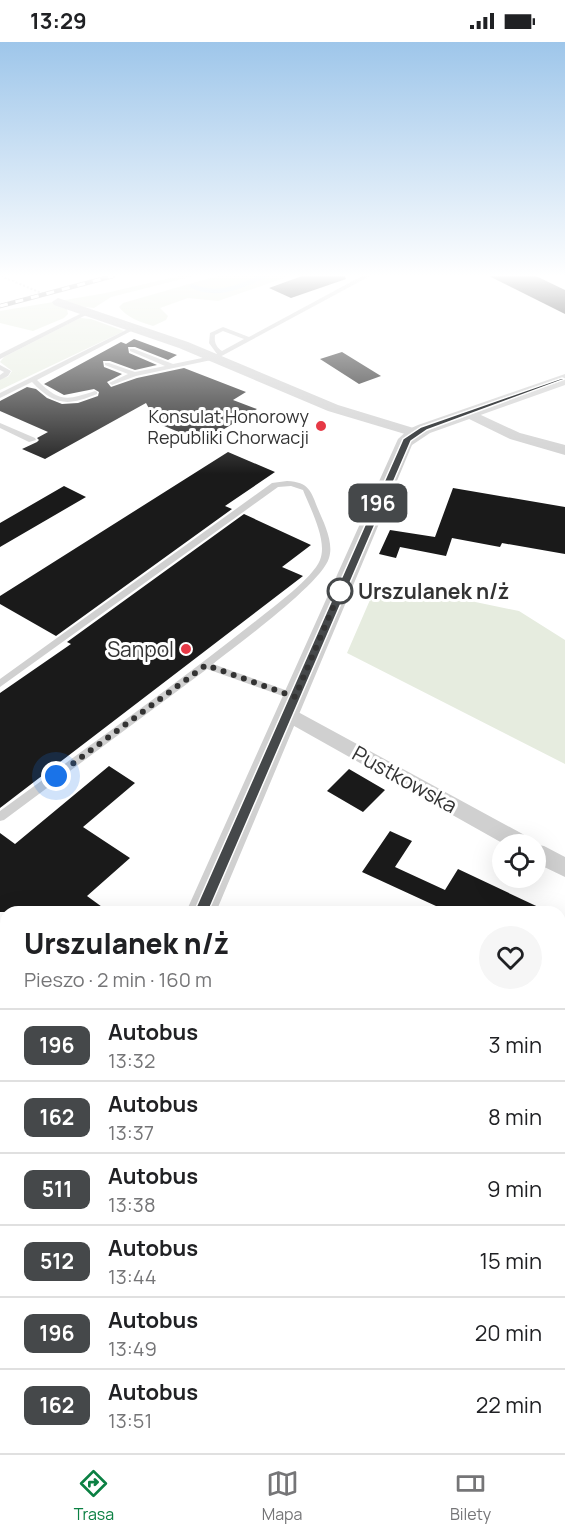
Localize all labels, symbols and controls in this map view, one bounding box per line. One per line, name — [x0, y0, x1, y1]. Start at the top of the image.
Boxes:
text: 13:29 — [30, 6, 87, 36]
place label: Konsulat Honorowy Republiki Chorwacji — [148, 404, 309, 449]
marker: Konsulat Honorowy Republiki Chorwacji — [314, 419, 328, 433]
line badge: 196 — [344, 484, 412, 522]
text: 196 — [360, 489, 396, 517]
place label: Urszulanek n/ż — [358, 577, 509, 605]
marker: Urszulanek n/ż — [327, 578, 353, 604]
place label: Sanpol — [107, 635, 174, 663]
marker: Sanpol — [179, 642, 193, 656]
street label: Pustkowska — [348, 739, 462, 819]
your location — [41, 761, 71, 791]
map controls — [492, 834, 546, 888]
button: locate — [492, 834, 546, 888]
text: Urszulanek n/ż — [24, 924, 229, 962]
button: heart — [479, 926, 542, 989]
text: Pieszo · 2 min · 160 m — [24, 966, 212, 993]
text: Autobus — [108, 1017, 198, 1047]
text: 3 min — [489, 1030, 542, 1060]
text: 196 — [39, 1031, 75, 1059]
text: 13:32 — [108, 1047, 155, 1074]
text: Autobus — [108, 1089, 198, 1119]
text: 8 min — [488, 1102, 542, 1132]
text: 162 — [40, 1103, 74, 1131]
text: 13:37 — [108, 1119, 154, 1146]
text: Autobus — [108, 1161, 198, 1191]
text: 9 min — [487, 1174, 542, 1204]
text: 511 — [42, 1175, 72, 1203]
text: 13:38 — [108, 1191, 156, 1218]
text: Autobus — [108, 1233, 198, 1263]
text: 15 min — [479, 1246, 542, 1276]
text: 512 — [40, 1247, 74, 1275]
text: 13:44 — [108, 1263, 157, 1290]
text: Autobus — [108, 1305, 198, 1335]
text: 20 min — [475, 1318, 542, 1348]
text: 196 — [39, 1319, 75, 1347]
text: 13:49 — [108, 1335, 157, 1362]
text: Autobus — [108, 1377, 198, 1407]
text: 22 min — [476, 1390, 542, 1420]
text: 162 — [40, 1391, 74, 1419]
text: 13:51 — [108, 1407, 152, 1434]
tab: Trasa — [74, 1467, 114, 1525]
tab: Mapa — [262, 1467, 302, 1525]
tab: Bilety — [450, 1467, 491, 1525]

